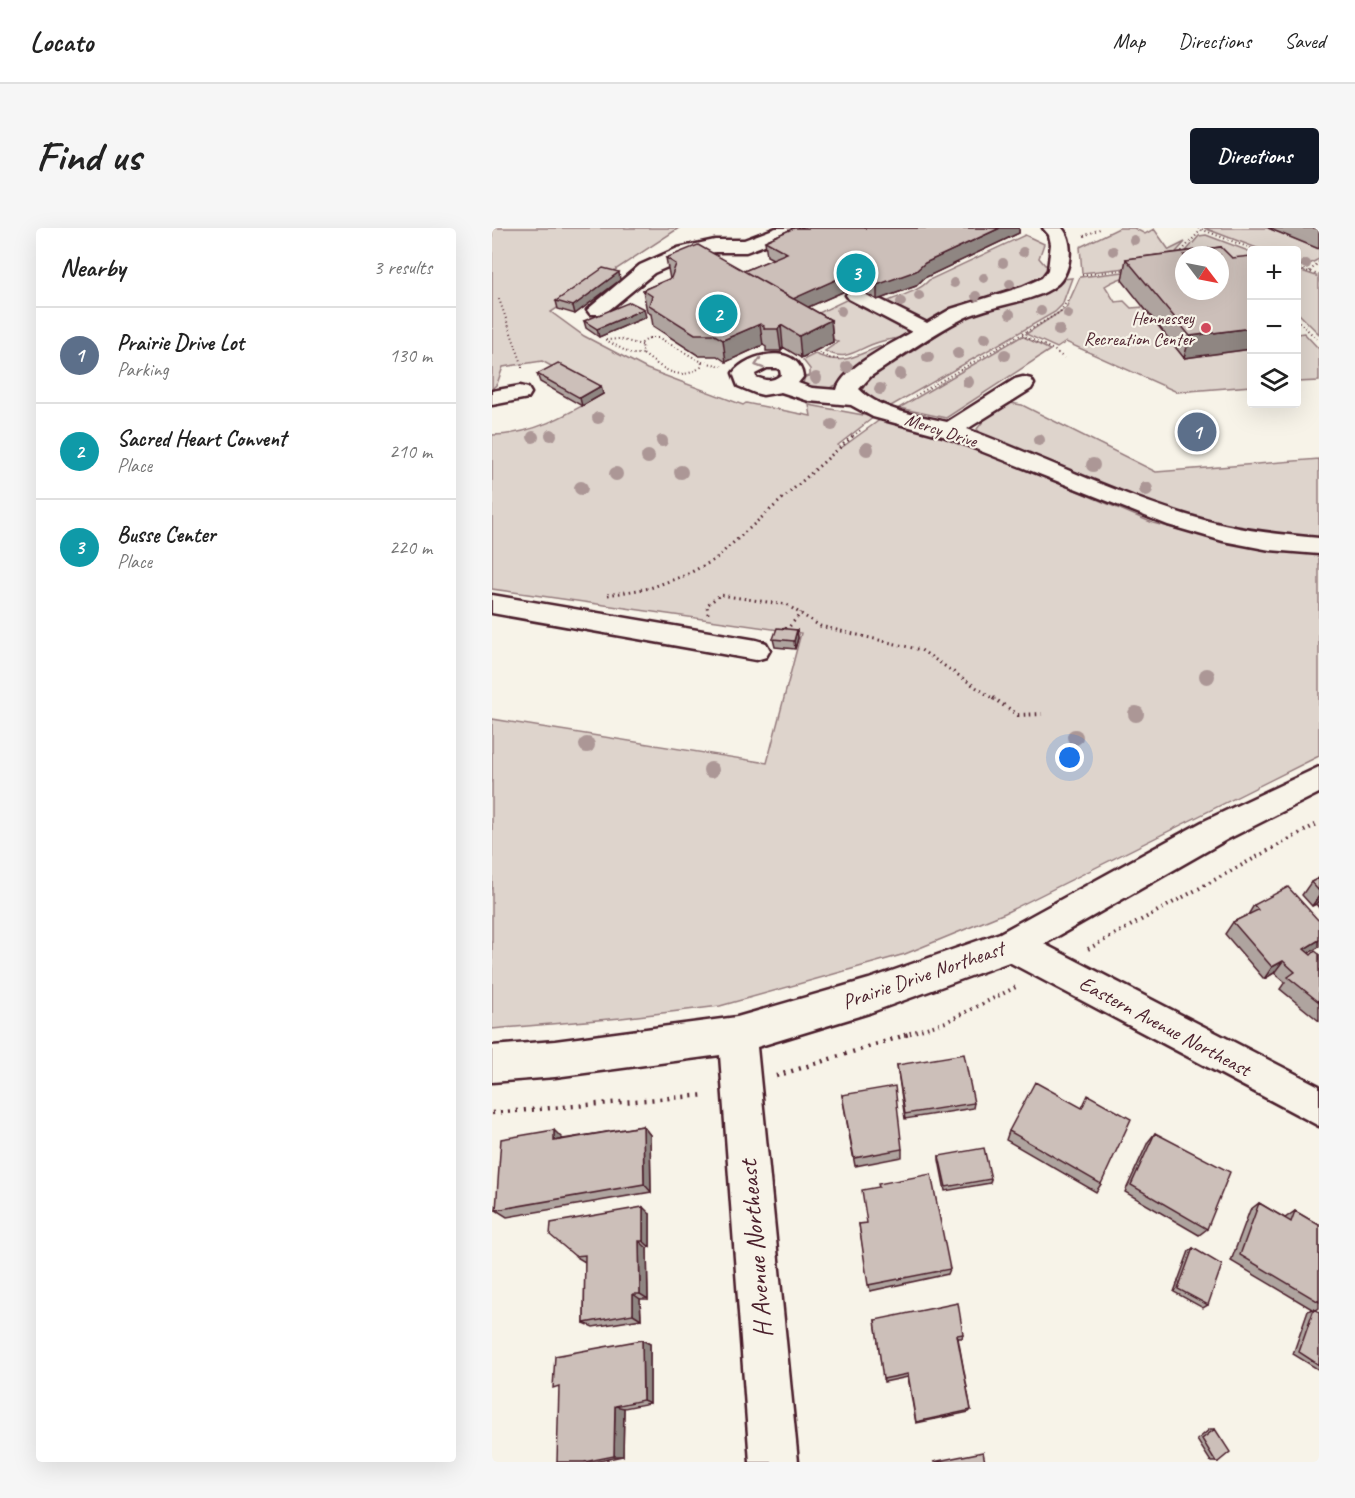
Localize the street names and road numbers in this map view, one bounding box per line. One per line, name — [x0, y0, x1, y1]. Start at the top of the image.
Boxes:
street label: Mercy Drive — [902, 408, 981, 452]
street label: Prairie Drive Northeast — [839, 934, 1010, 1015]
street label: Eastern Avenue Northeast — [1075, 970, 1257, 1083]
street label: H Avenue Northeast — [731, 1156, 780, 1339]

